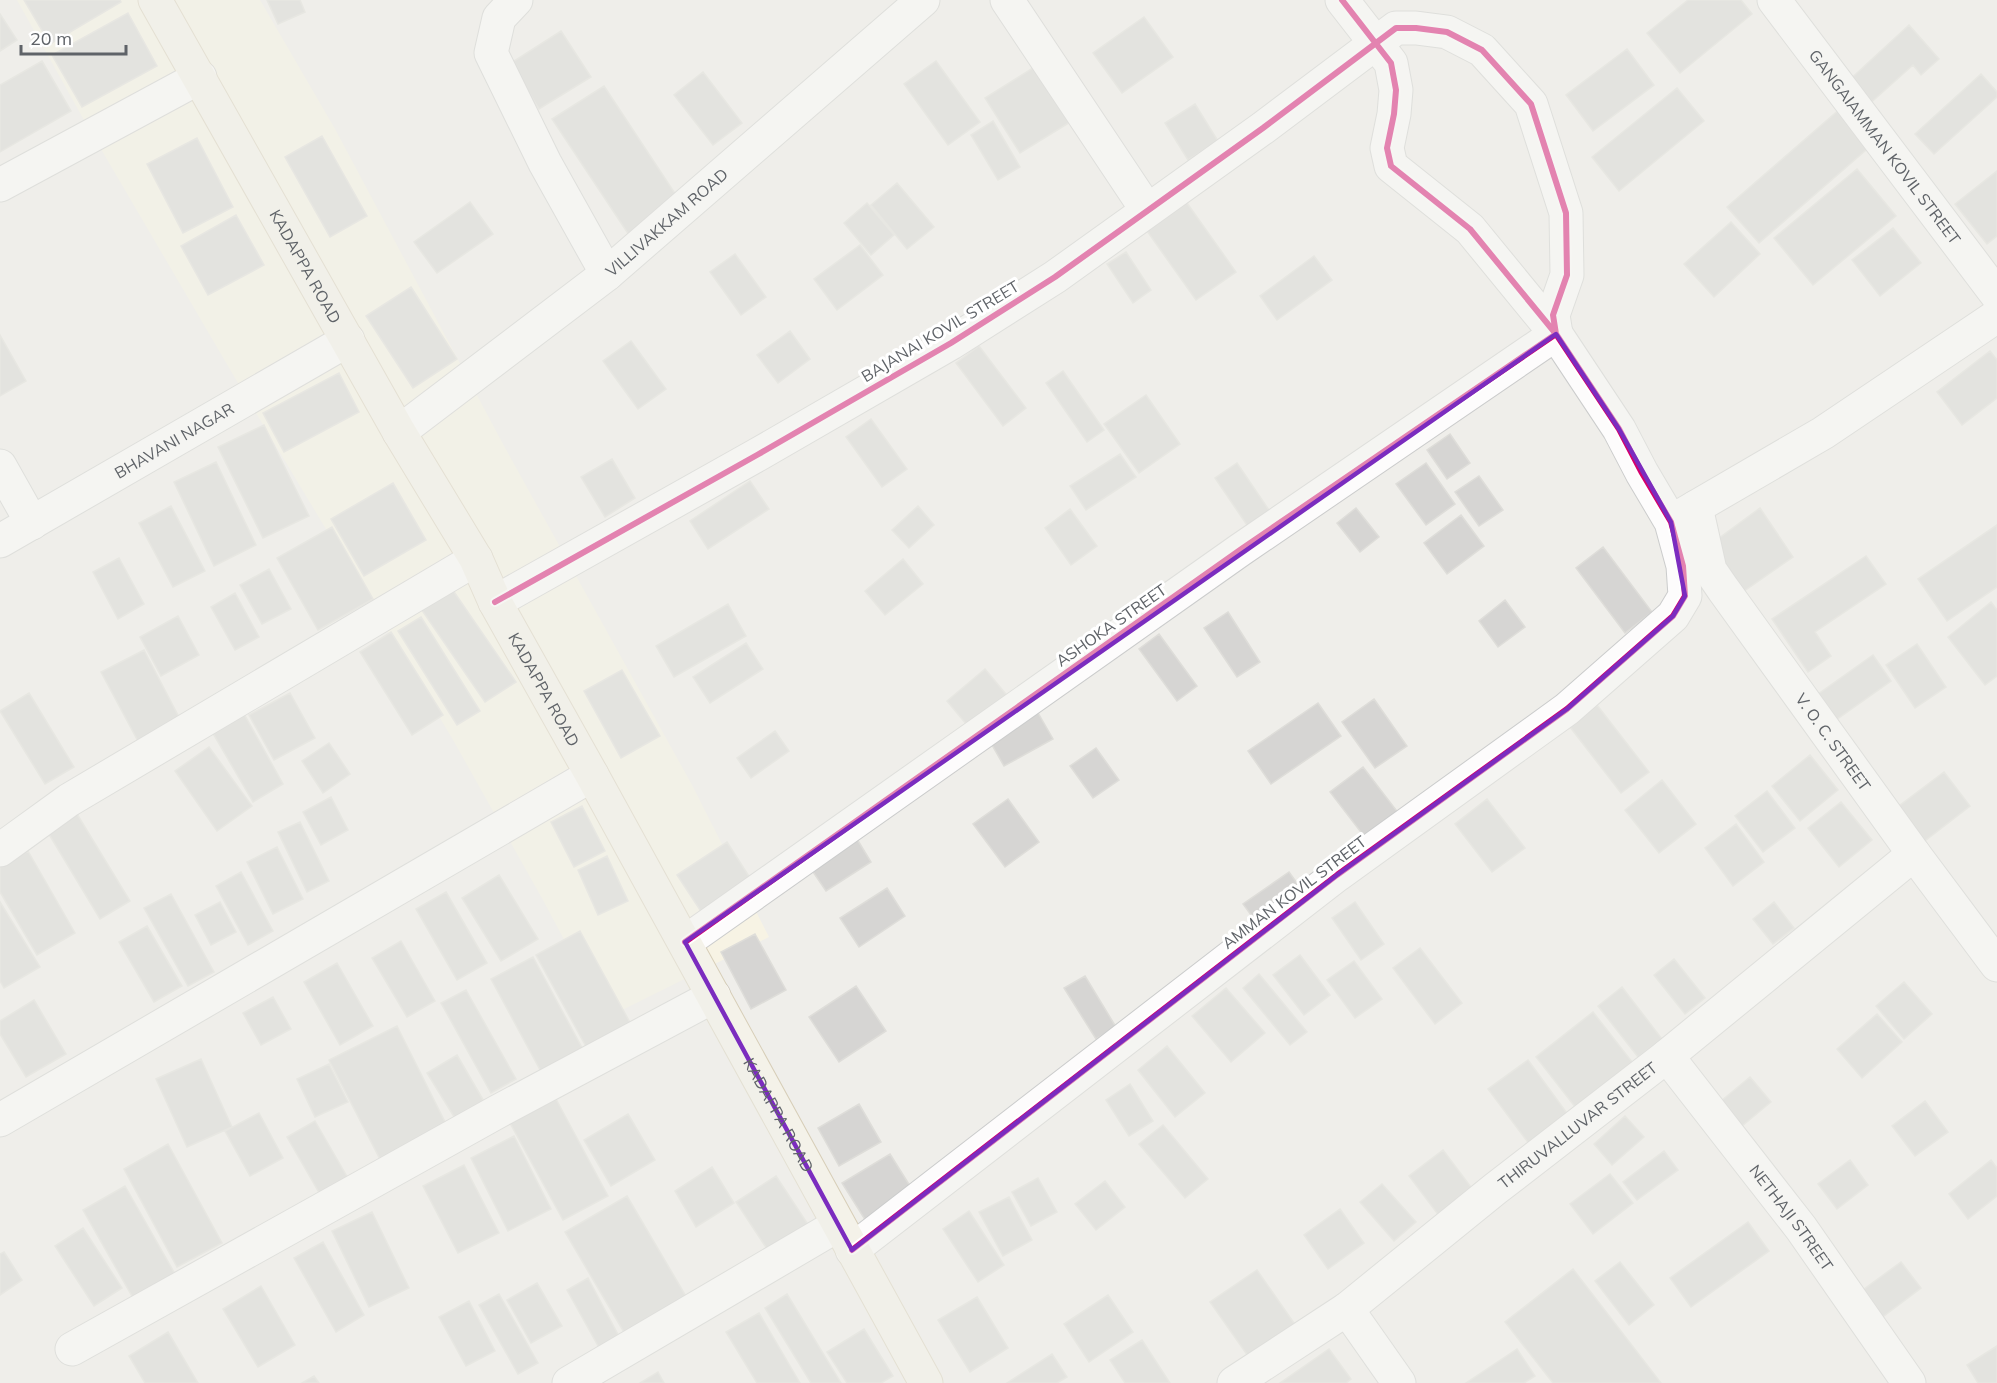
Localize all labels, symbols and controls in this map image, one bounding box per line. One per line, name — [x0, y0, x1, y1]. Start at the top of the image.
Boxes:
scale bar — [21, 18, 126, 56]
text: 20 m — [30, 27, 72, 50]
street label: GANGAIAMMAN KOVIL STREET — [1805, 45, 1965, 248]
street label: VILLIVAKKAM ROAD — [601, 164, 732, 281]
street label: KADAPPA ROAD — [265, 206, 346, 327]
street label: BAJANAI KOVIL STREET — [857, 276, 1023, 386]
street label: BHAVANI NAGAR — [111, 398, 237, 483]
street label: ASHOKA STREET — [1052, 579, 1171, 671]
street label: KADAPPA ROAD — [504, 629, 584, 750]
street label: V. O. C. STREET — [1791, 689, 1875, 795]
street label: AMMAN KOVIL STREET — [1218, 831, 1370, 953]
street label: KADAPPA ROAD — [739, 1054, 818, 1176]
street label: THIRUVALLUVAR STREET — [1494, 1057, 1661, 1193]
street label: NETHAJI STREET — [1745, 1160, 1838, 1275]

